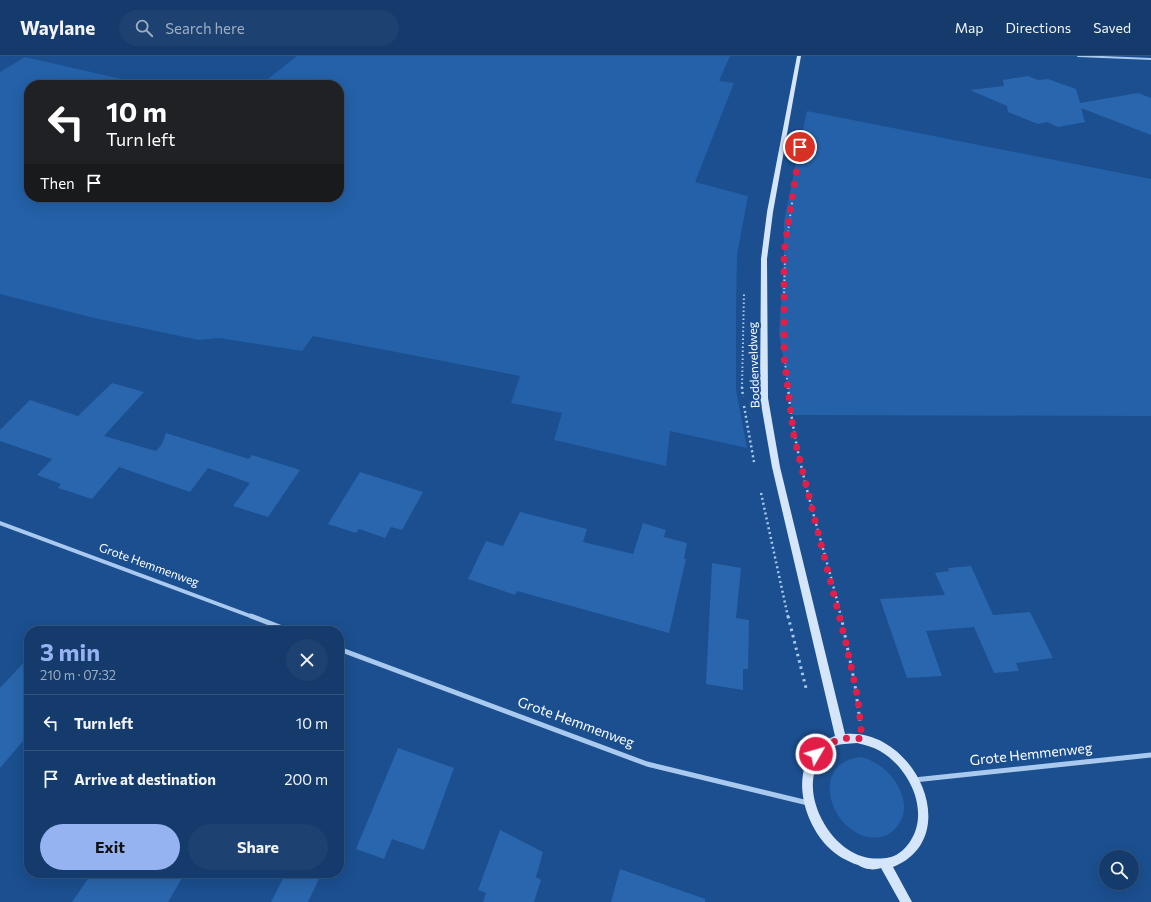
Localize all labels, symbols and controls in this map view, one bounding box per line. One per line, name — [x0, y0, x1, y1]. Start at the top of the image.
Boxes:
search box — [119, 10, 399, 46]
text: Waylane — [20, 16, 95, 39]
icon: search — [133, 17, 155, 39]
text: Search here — [165, 19, 245, 37]
text: Map — [955, 19, 984, 36]
text: Directions — [1006, 19, 1071, 36]
text: Saved — [1093, 19, 1131, 36]
text: 10 m — [106, 94, 167, 128]
icon: left — [40, 96, 92, 148]
text: Turn left — [106, 128, 175, 150]
pin — [783, 130, 817, 164]
icon: arrive — [789, 136, 811, 158]
icon: arrive — [83, 172, 105, 194]
text: Then — [40, 174, 75, 192]
street label: Boddenveldweg — [744, 321, 762, 408]
street label: Grote Hemmenweg — [97, 539, 202, 589]
text: 3 min — [40, 637, 100, 666]
button: close — [286, 639, 328, 681]
text: 210 m · 07:32 — [40, 667, 116, 683]
street label: Grote Hemmenweg — [515, 692, 637, 751]
icon: left — [40, 712, 62, 734]
text: Turn left — [74, 714, 133, 732]
text: 10 m — [296, 714, 328, 732]
position arrow — [795, 733, 837, 775]
street label: Grote Hemmenweg — [969, 739, 1093, 768]
icon: arrive — [40, 768, 62, 790]
text: Arrive at destination — [74, 770, 216, 788]
text: 200 m — [284, 770, 328, 788]
button: Exit — [40, 824, 180, 870]
button: Share — [188, 824, 328, 870]
map controls — [1099, 850, 1139, 890]
button: search — [1099, 850, 1139, 890]

